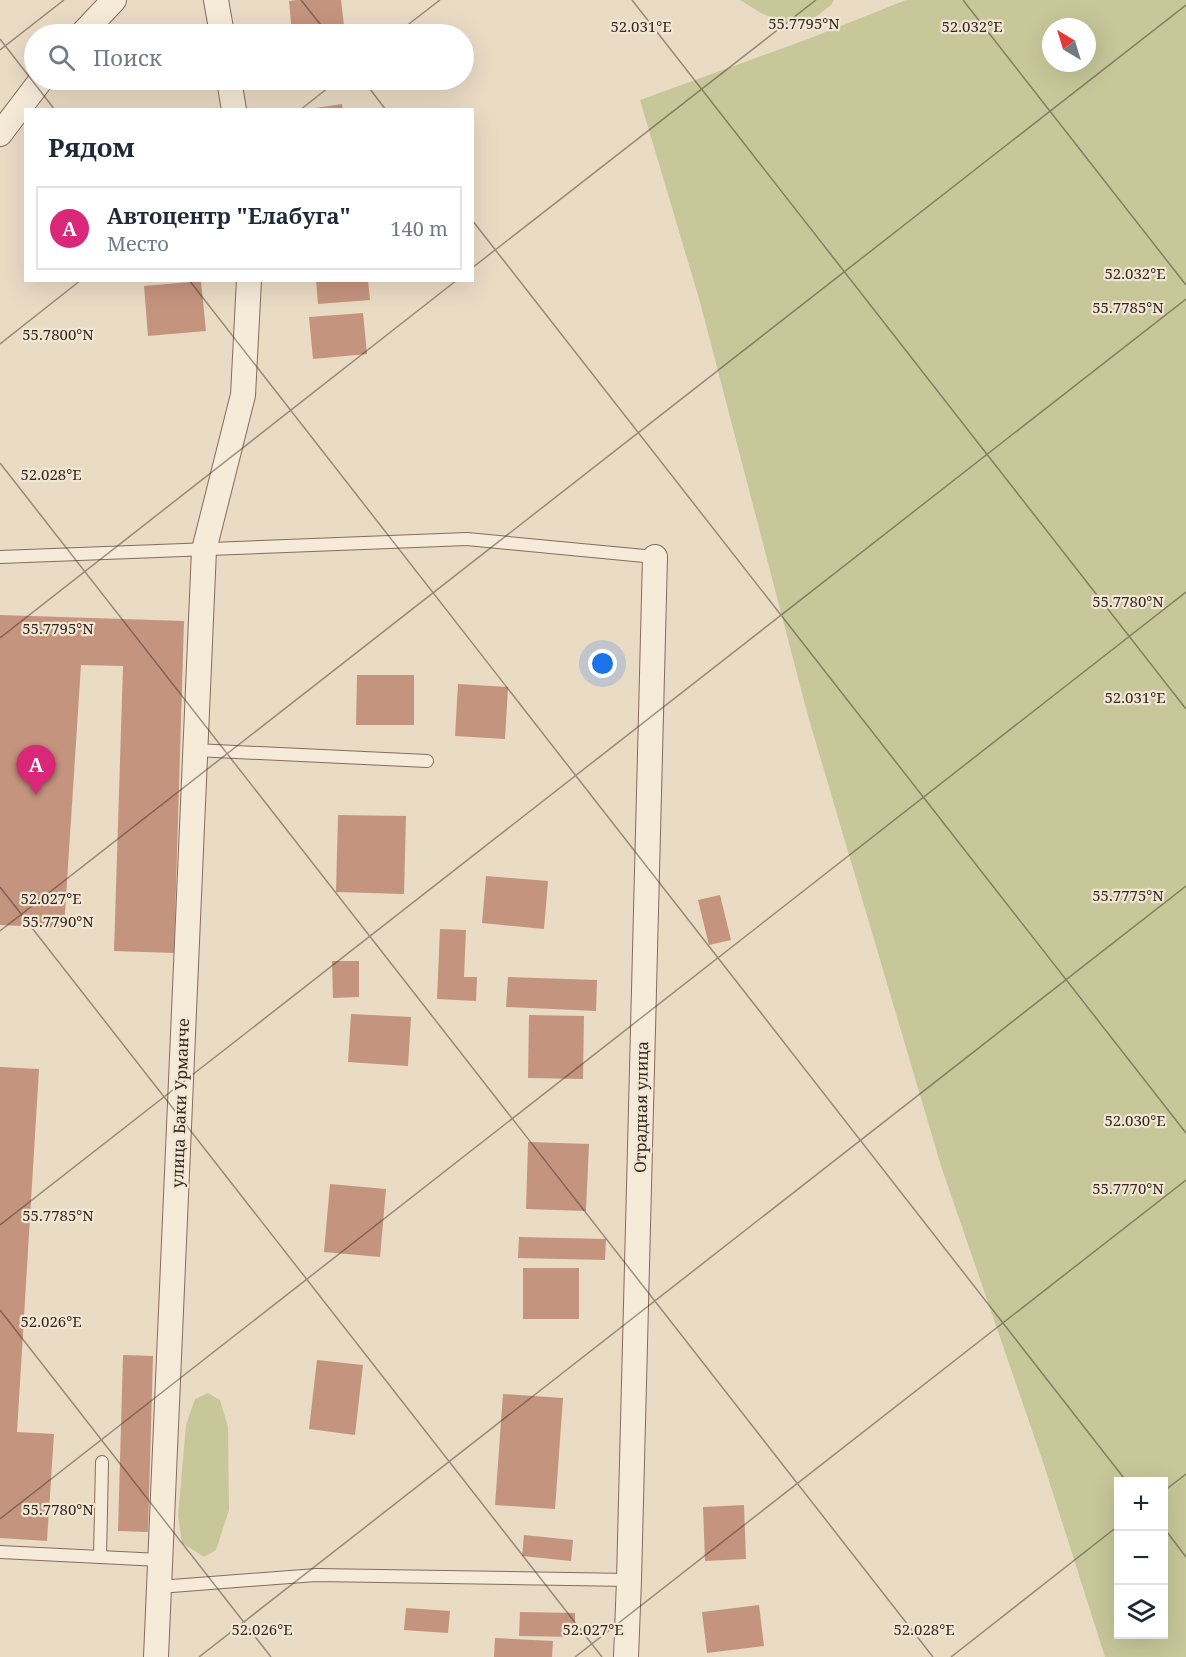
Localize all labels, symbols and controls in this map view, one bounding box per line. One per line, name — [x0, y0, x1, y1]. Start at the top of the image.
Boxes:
text: 55.7795°N — [768, 13, 840, 33]
text: 52.031°E — [610, 16, 672, 36]
text: 52.032°E — [941, 16, 1003, 36]
north arrow — [1042, 18, 1096, 72]
search box — [24, 24, 474, 90]
icon: search — [45, 41, 78, 74]
text: Поиск — [93, 42, 162, 72]
text: Рядом — [48, 129, 135, 165]
text: Автоцентр "Елабуга" — [107, 200, 351, 230]
text: A — [62, 215, 77, 242]
text: 140 m — [390, 215, 448, 242]
text: Место — [107, 230, 169, 257]
text: 52.032°E — [1104, 263, 1166, 283]
text: 55.7785°N — [1092, 297, 1164, 317]
text: 55.7800°N — [22, 324, 94, 344]
text: 52.028°E — [20, 464, 82, 484]
text: 55.7780°N — [1092, 591, 1164, 611]
text: 55.7795°N — [22, 618, 94, 638]
your location — [588, 649, 617, 678]
text: 52.031°E — [1104, 687, 1166, 707]
pin: A — [16, 746, 56, 795]
text: 55.7775°N — [1092, 885, 1164, 905]
text: 52.027°E — [20, 888, 82, 908]
text: 55.7790°N — [22, 911, 94, 931]
street label: улица Баки Урманче — [166, 1018, 194, 1188]
street label: Отрадная улица — [629, 1041, 653, 1173]
text: 52.030°E — [1104, 1110, 1166, 1130]
text: 55.7770°N — [1092, 1178, 1164, 1198]
text: 55.7785°N — [22, 1205, 94, 1225]
text: 52.026°E — [20, 1311, 82, 1331]
map controls — [1114, 1477, 1168, 1639]
button: + — [1114, 1477, 1168, 1531]
text: 55.7780°N — [22, 1499, 94, 1519]
button: − — [1114, 1531, 1168, 1585]
button: layers — [1114, 1585, 1168, 1639]
text: 52.026°E — [231, 1619, 293, 1639]
text: 52.027°E — [562, 1619, 624, 1639]
text: 52.028°E — [893, 1619, 955, 1639]

